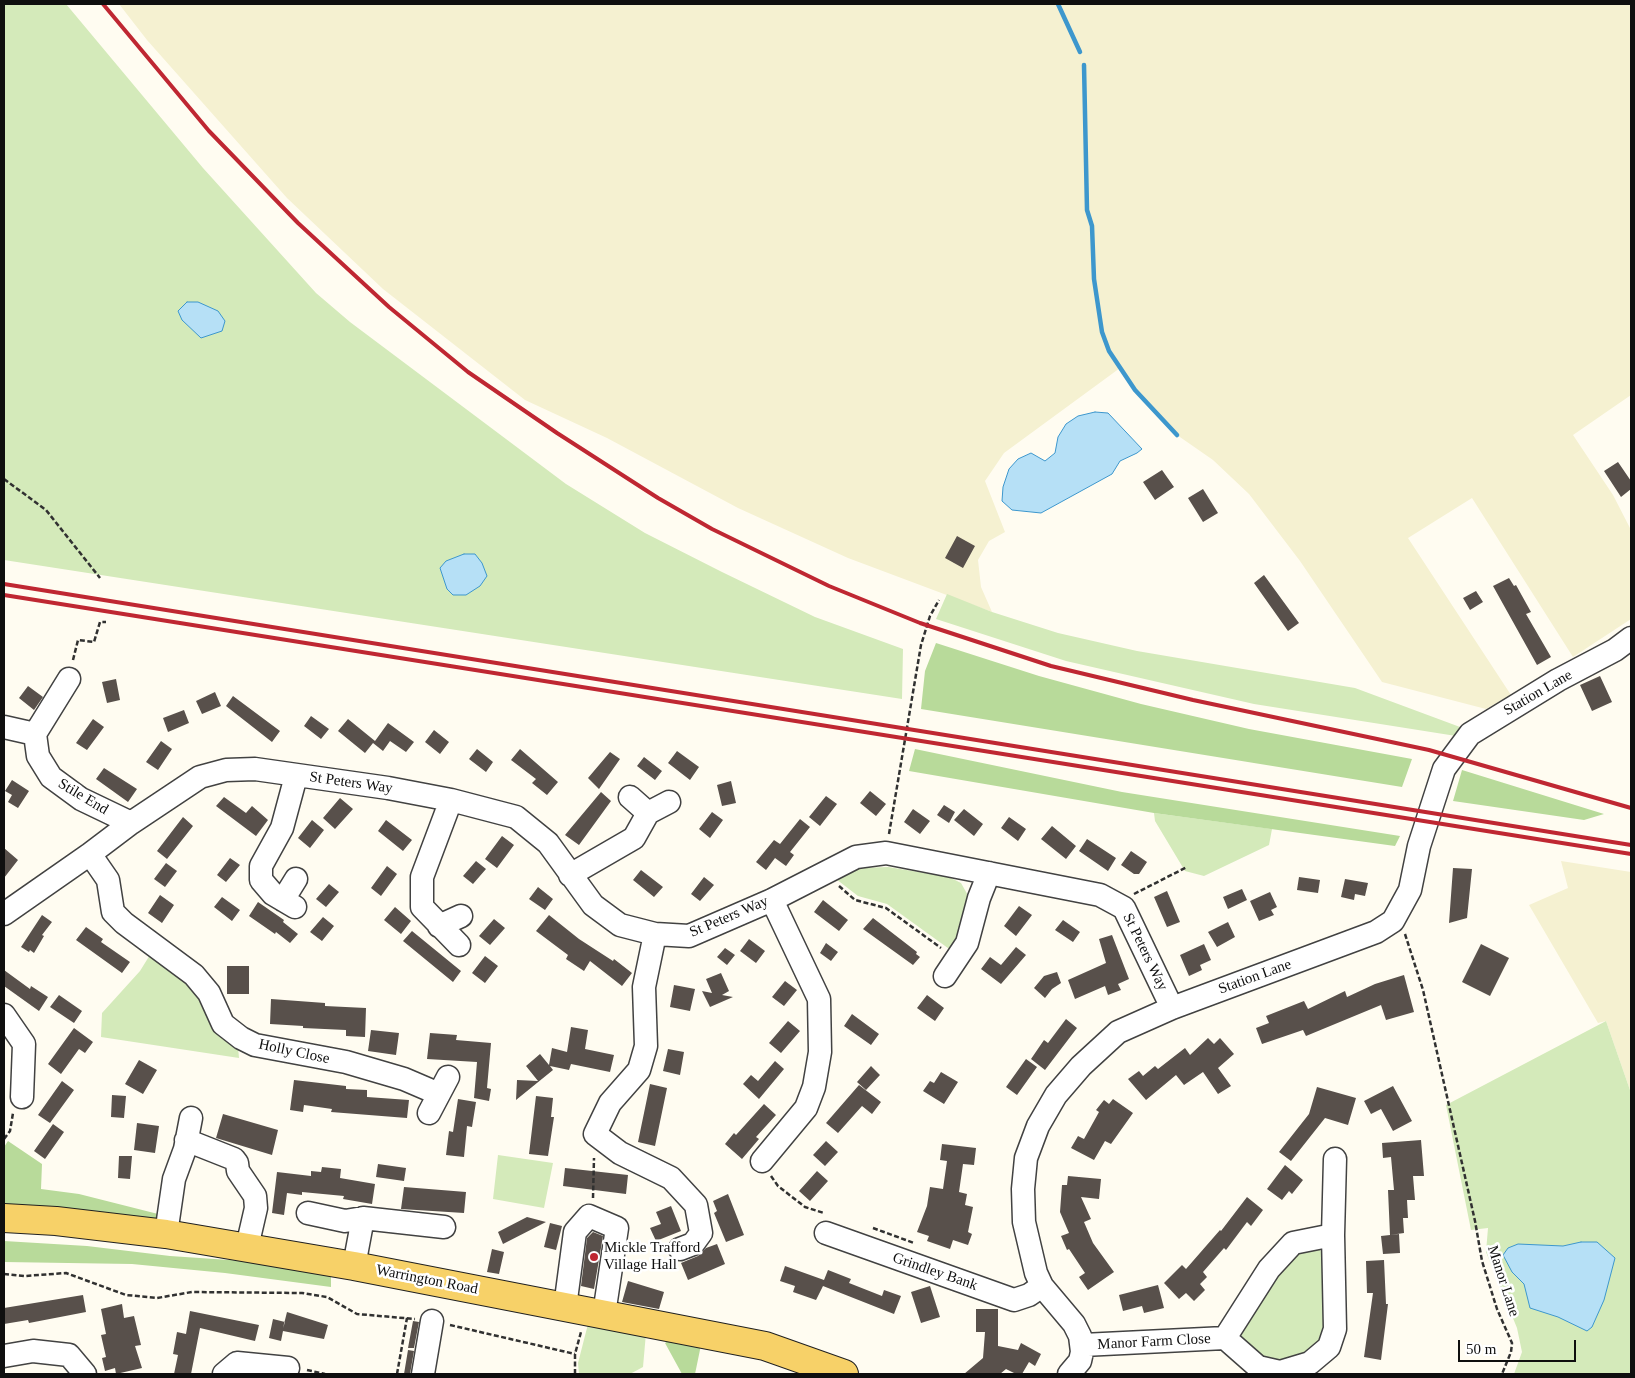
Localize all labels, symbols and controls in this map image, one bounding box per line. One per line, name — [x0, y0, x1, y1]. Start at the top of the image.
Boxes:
street label: Station Lane — [1500, 666, 1576, 720]
street label: St Peters Way — [308, 768, 394, 798]
street label: Stile End — [55, 775, 111, 819]
street label: St Peters Way — [687, 892, 771, 942]
street label: St Peters Way — [1119, 910, 1171, 994]
street label: Station Lane — [1216, 956, 1294, 998]
street label: Holly Close — [257, 1036, 331, 1068]
place label: Mickle Trafford Village Hall — [604, 1239, 700, 1274]
street label: Manor Lane — [1483, 1243, 1523, 1319]
street label: Grindley Bank — [890, 1249, 980, 1295]
marker: Mickle Trafford Village Hall — [588, 1251, 600, 1263]
street label: Warrington Road — [375, 1261, 479, 1299]
street label: Manor Farm Close — [1097, 1330, 1211, 1354]
scale bar — [1460, 1330, 1578, 1362]
text: 50 m — [1466, 1341, 1496, 1357]

